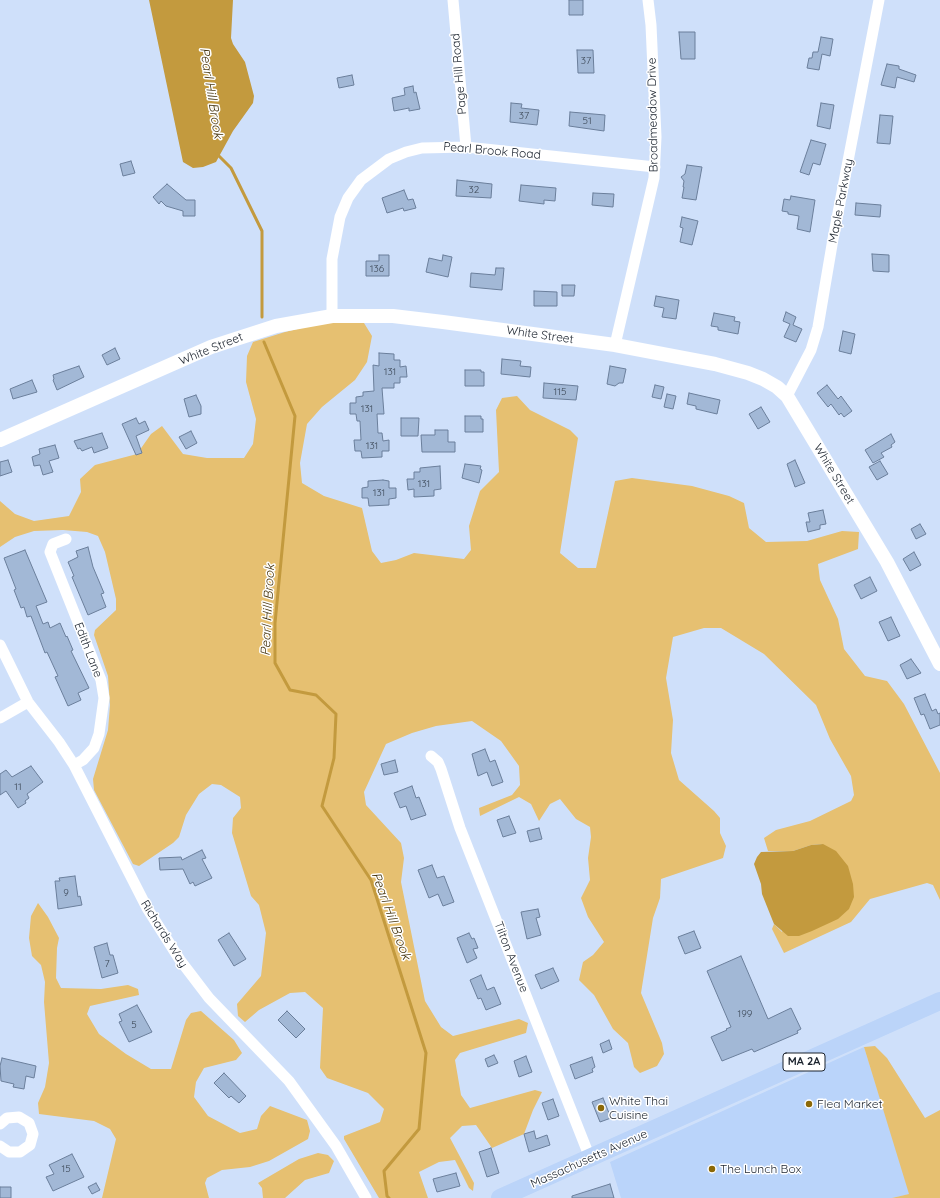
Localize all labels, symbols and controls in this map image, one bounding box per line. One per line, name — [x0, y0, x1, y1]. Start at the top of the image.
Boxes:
street label: Page Hill Road — [448, 33, 470, 115]
water label: Pearl Hill Brook — [196, 46, 226, 140]
house number: 37 — [581, 55, 591, 67]
street label: Broadmeadow Drive — [645, 58, 661, 172]
house number: 37 — [519, 110, 529, 122]
house number: 51 — [582, 115, 592, 127]
street label: Pearl Brook Road — [443, 140, 541, 162]
street label: Maple Parkway — [826, 158, 856, 244]
house number: 32 — [469, 184, 479, 196]
house number: 136 — [370, 263, 384, 275]
street label: White Street — [505, 323, 575, 347]
street label: White Street — [177, 330, 245, 368]
house number: 131 — [384, 366, 396, 378]
house number: 115 — [554, 386, 566, 398]
house number: 131 — [361, 403, 373, 415]
house number: 131 — [366, 440, 378, 452]
street label: White Street — [810, 441, 858, 507]
house number: 131 — [418, 478, 430, 490]
house number: 131 — [373, 487, 385, 499]
water label: Pearl Hill Brook — [258, 564, 278, 656]
street label: Edith Lane — [71, 620, 105, 680]
house number: 11 — [14, 781, 22, 793]
water label: Pearl Hill Brook — [368, 870, 414, 962]
house number: 9 — [63, 887, 69, 899]
street label: Richards Way — [137, 898, 191, 970]
street label: Tilton Avenue — [491, 919, 531, 995]
house number: 7 — [104, 958, 110, 970]
house number: 199 — [738, 1008, 752, 1020]
house number: 5 — [131, 1019, 137, 1031]
road number: MA 2A — [783, 1053, 825, 1071]
place label: White Thai Cuisine — [609, 1094, 668, 1122]
place label: Flea Market — [817, 1097, 883, 1111]
marker: Flea Market — [804, 1099, 814, 1109]
marker: White Thai Cuisine — [596, 1103, 606, 1113]
street label: Massachusetts Avenue — [528, 1127, 650, 1191]
place label: The Lunch Box — [720, 1162, 801, 1176]
house number: 15 — [61, 1163, 71, 1175]
marker: The Lunch Box — [707, 1164, 717, 1174]

